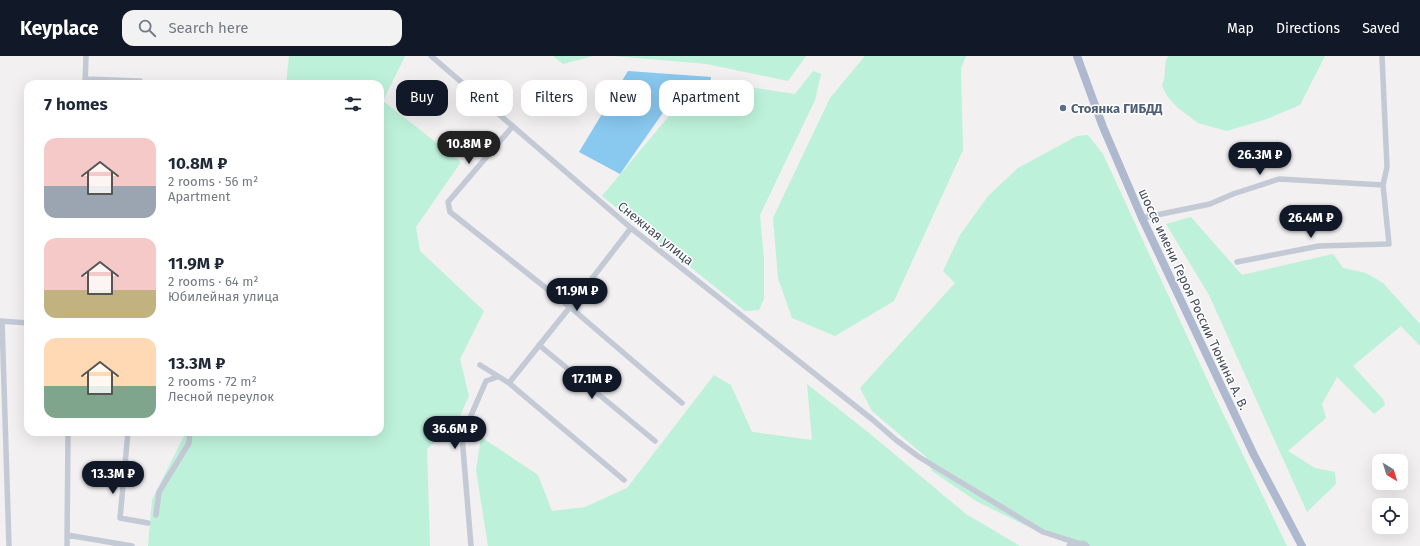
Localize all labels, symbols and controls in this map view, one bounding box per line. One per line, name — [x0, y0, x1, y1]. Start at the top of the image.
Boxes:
search box — [122, 10, 402, 46]
text: Keyplace — [20, 17, 98, 40]
icon: search — [136, 17, 158, 39]
text: Search here — [168, 19, 249, 37]
text: Map — [1227, 20, 1254, 37]
text: Directions — [1276, 20, 1340, 37]
text: Saved — [1362, 20, 1400, 37]
chip: Buy — [396, 80, 448, 116]
chip: Rent — [456, 80, 513, 116]
chip: Filters — [521, 80, 587, 116]
chip: New — [595, 80, 651, 116]
chip: Apartment — [659, 80, 754, 116]
icon: filters — [342, 93, 364, 115]
text: 7 homes — [44, 94, 108, 115]
place label: Стоянка ГИБДД — [1071, 101, 1163, 116]
marker: Стоянка ГИБДД — [1058, 103, 1068, 113]
pin: 10.8M ₽ — [432, 131, 506, 165]
text: 10.8M ₽ — [446, 136, 492, 151]
pin: 26.3M ₽ — [1223, 142, 1297, 176]
text: 26.3M ₽ — [1237, 147, 1283, 162]
text: 10.8M ₽ — [168, 153, 227, 174]
icon: home — [76, 154, 124, 202]
text: 2 rooms · 56 m² — [168, 174, 258, 189]
street label: шоссе имени Героя России Тюнина А. В. — [1136, 186, 1252, 412]
text: Apartment — [168, 189, 230, 204]
street label: Снежная улица — [615, 198, 696, 268]
pin: 26.4M ₽ — [1274, 205, 1348, 239]
text: 26.4M ₽ — [1288, 210, 1334, 225]
text: 11.9M ₽ — [168, 253, 224, 274]
icon: home — [76, 254, 124, 302]
text: 2 rooms · 64 m² — [168, 274, 258, 289]
pin: 11.9M ₽ — [540, 278, 614, 312]
text: 11.9M ₽ — [556, 283, 598, 298]
text: Юбилейная улица — [168, 289, 279, 304]
text: 13.3M ₽ — [168, 353, 225, 374]
icon: home — [76, 354, 124, 402]
pin: 17.1M ₽ — [555, 366, 629, 400]
text: 17.1M ₽ — [571, 371, 613, 386]
text: 2 rooms · 72 m² — [168, 374, 257, 389]
text: Лесной переулок — [168, 389, 274, 404]
pin: 36.6M ₽ — [418, 416, 492, 450]
text: 36.6M ₽ — [432, 421, 478, 436]
north arrow — [1372, 454, 1408, 490]
map controls — [1372, 454, 1408, 534]
pin: 13.3M ₽ — [76, 461, 150, 495]
text: 13.3M ₽ — [91, 466, 135, 481]
button: locate — [1372, 498, 1408, 534]

